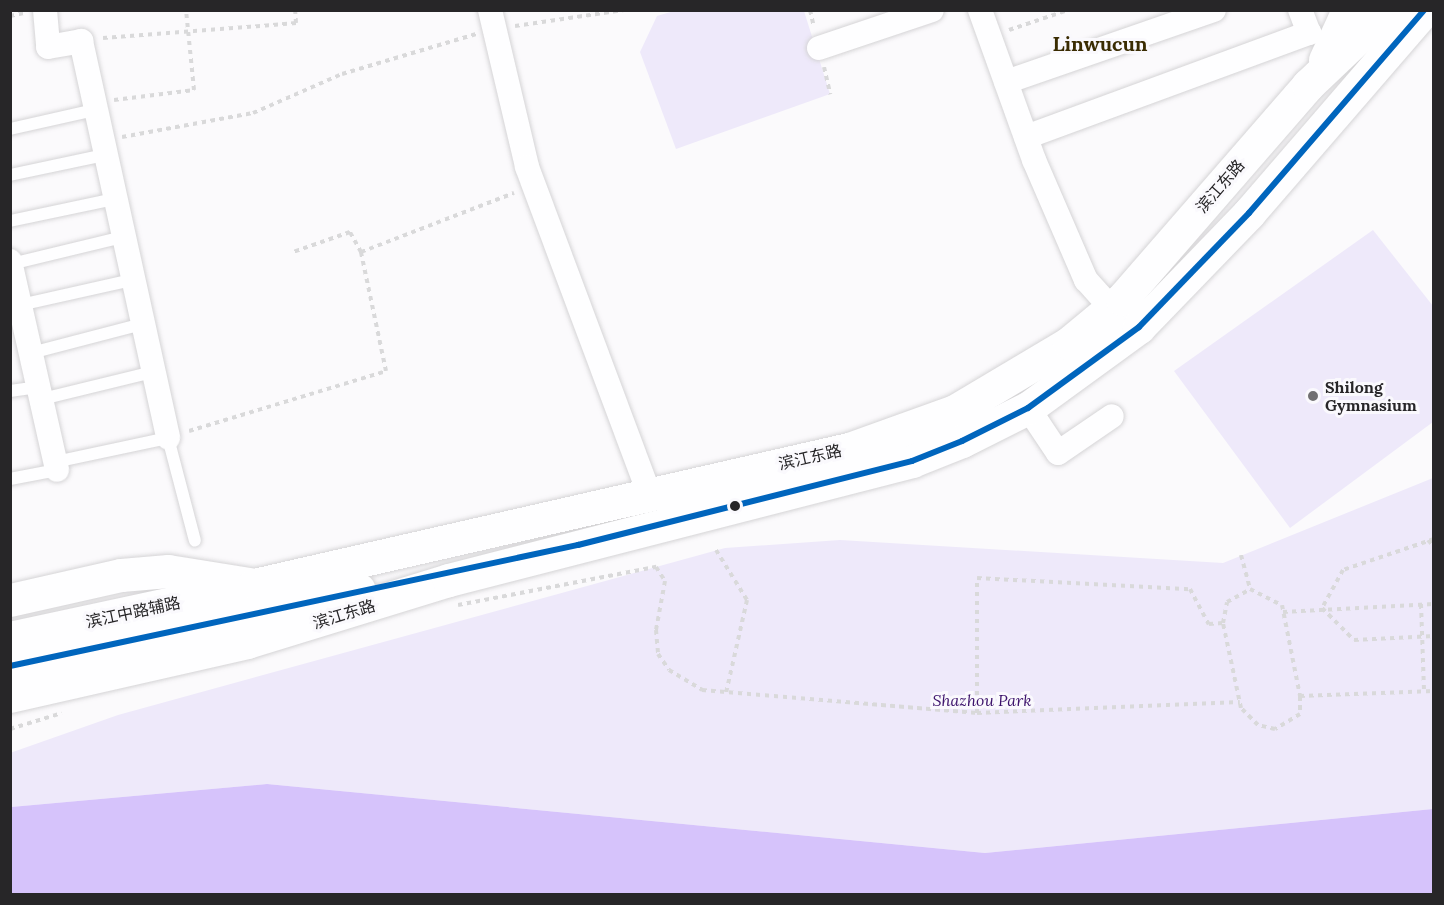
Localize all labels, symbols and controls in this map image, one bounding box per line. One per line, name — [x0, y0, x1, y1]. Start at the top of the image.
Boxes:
district label: Linwucun — [1052, 31, 1148, 55]
street label: 滨江东路 — [1192, 156, 1248, 216]
place label: Shilong Gymnasium — [1325, 377, 1417, 415]
marker: Shilong Gymnasium — [1306, 389, 1320, 403]
street label: 滨江东路 — [777, 440, 843, 474]
unlabelled marker — [729, 500, 741, 512]
street label: 滨江中路辅路 — [84, 593, 182, 631]
street label: 滨江东路 — [311, 595, 377, 633]
park label: Shazhou Park — [932, 690, 1032, 710]

